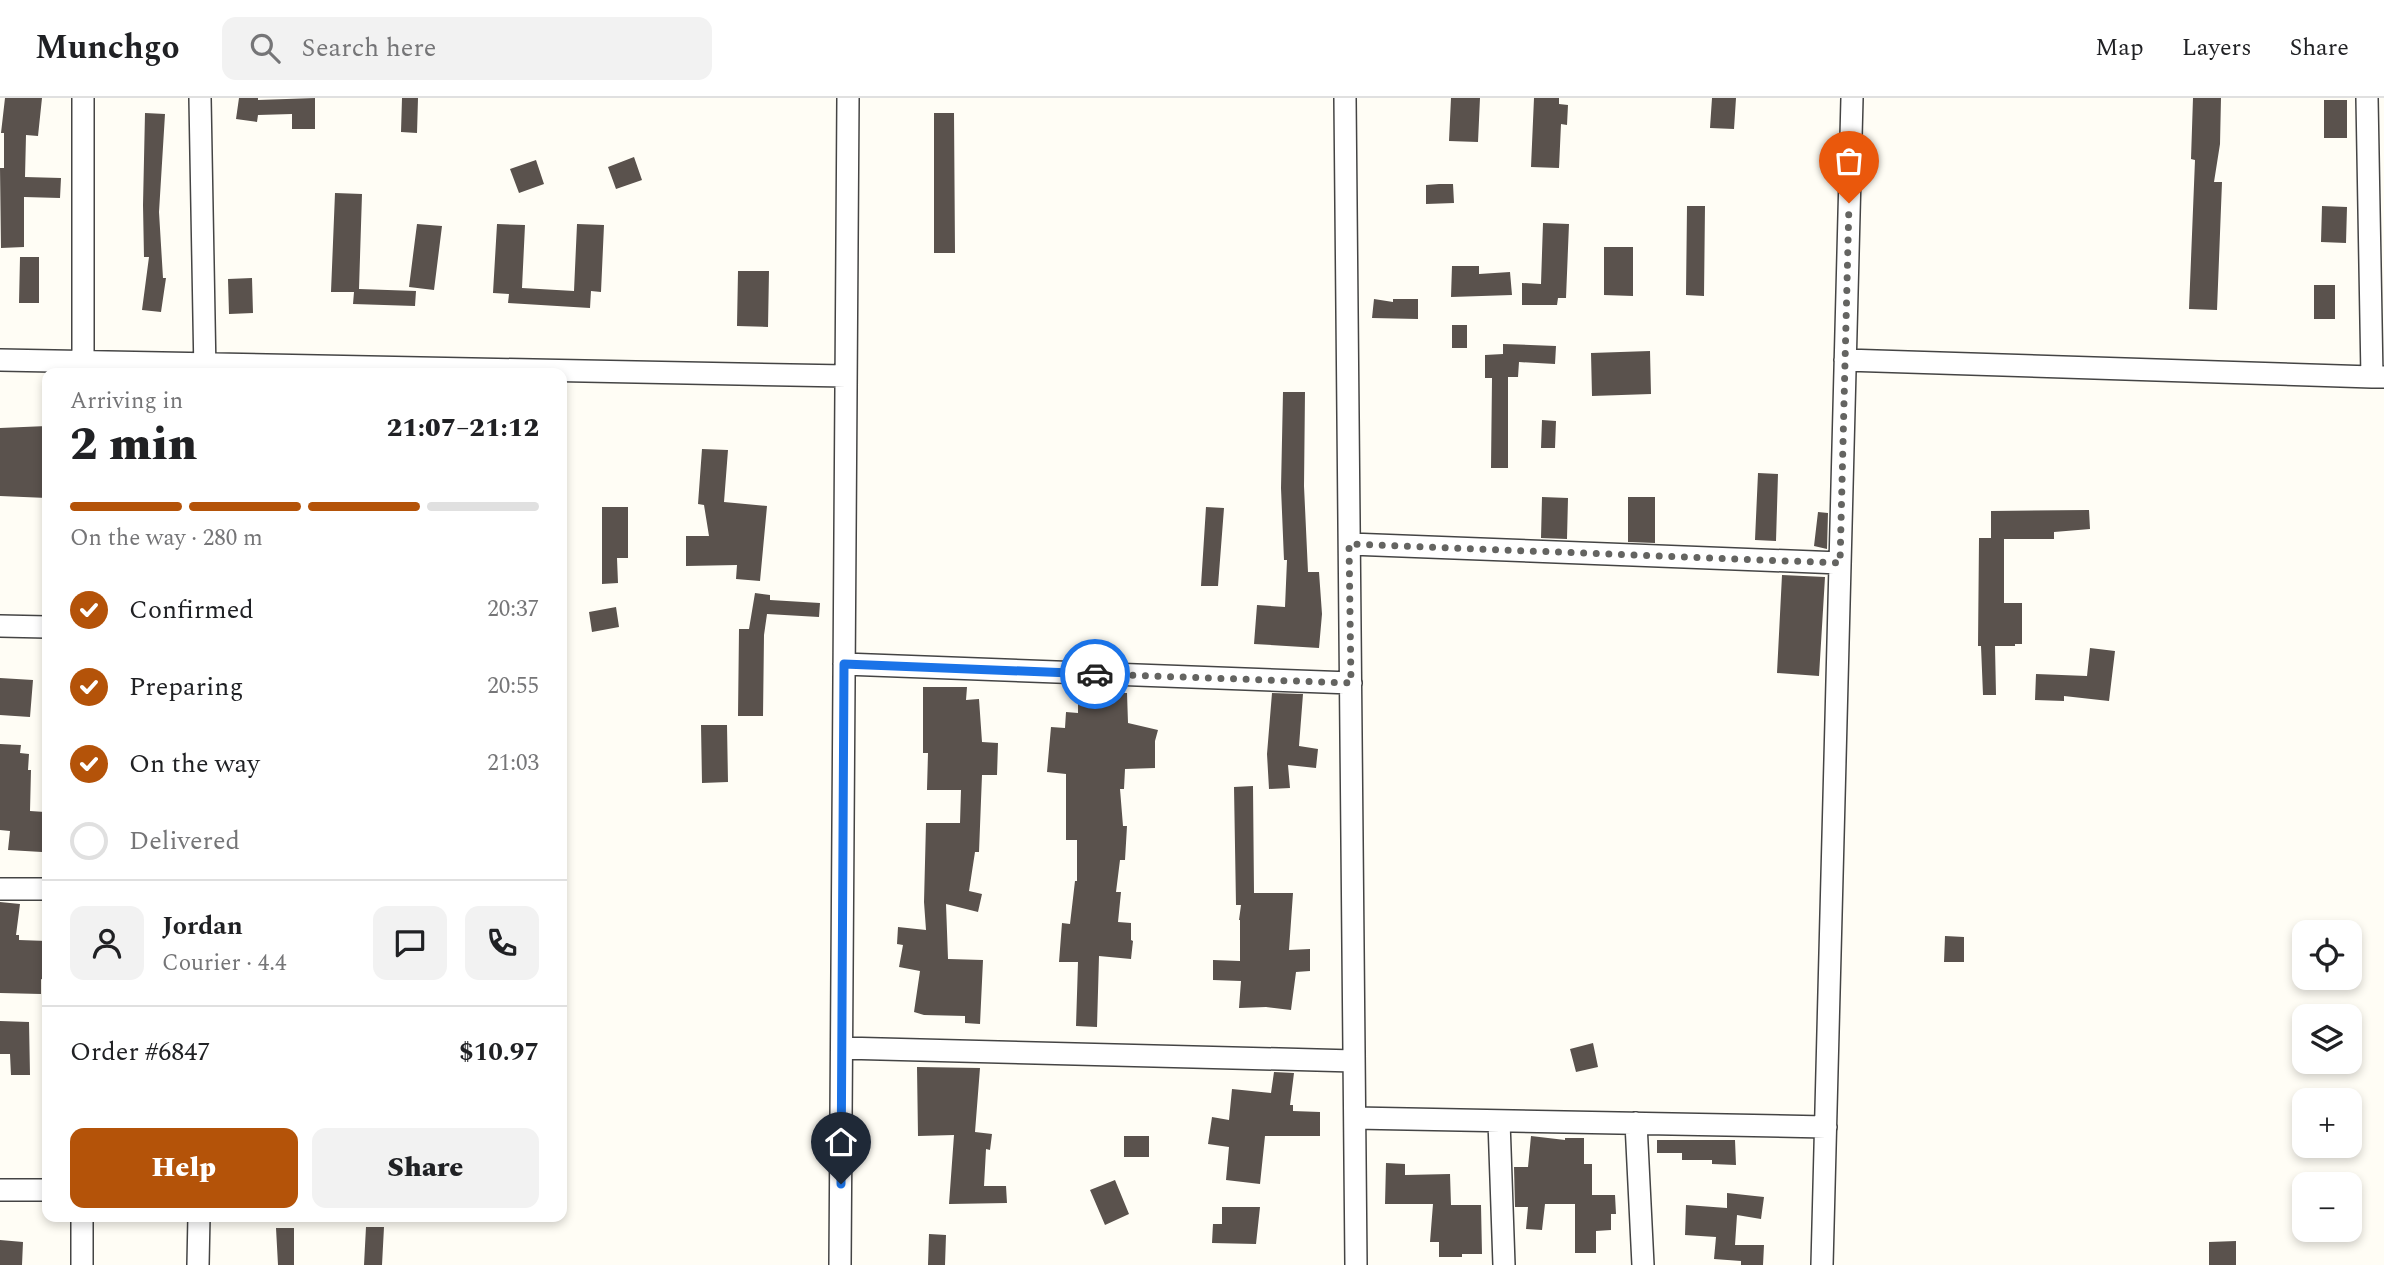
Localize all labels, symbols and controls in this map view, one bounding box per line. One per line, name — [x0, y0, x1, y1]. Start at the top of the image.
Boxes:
search box — [222, 17, 712, 80]
text: Munchgo — [35, 23, 180, 73]
text: Search here — [302, 28, 436, 68]
icon: search — [246, 29, 284, 67]
text: Map — [2095, 30, 2144, 66]
text: Layers — [2182, 30, 2252, 66]
text: Share — [2290, 30, 2349, 66]
pin — [1819, 131, 1879, 203]
icon: bag — [1830, 142, 1868, 180]
text: Arriving in — [70, 384, 183, 419]
text: 21:07–21:12 — [387, 408, 539, 448]
text: 2 min — [70, 410, 197, 480]
text: On the way · 280 m — [70, 521, 263, 556]
text: Confirmed — [129, 590, 254, 630]
icon: check — [70, 591, 108, 629]
text: 20:37 — [487, 592, 539, 627]
courier — [1060, 639, 1130, 709]
icon: car — [1076, 655, 1114, 693]
text: Preparing — [129, 667, 243, 707]
icon: check — [70, 668, 108, 706]
text: 20:55 — [487, 669, 539, 704]
text: On the way — [129, 744, 260, 784]
icon: check — [70, 745, 108, 783]
text: 21:03 — [487, 746, 539, 781]
text: Delivered — [129, 821, 240, 861]
button: person — [70, 906, 144, 980]
text: Jordan — [162, 906, 243, 946]
button: chat — [373, 906, 447, 980]
button: phone — [465, 906, 539, 980]
map controls — [2292, 920, 2362, 1242]
button: locate — [2292, 920, 2362, 990]
text: Courier · 4.4 — [162, 946, 287, 981]
button: layers — [2292, 1004, 2362, 1074]
text: Order #6847 — [70, 1032, 210, 1072]
text: $10.97 — [459, 1032, 539, 1072]
button: + — [2292, 1088, 2362, 1158]
pin — [811, 1112, 871, 1184]
icon: home — [822, 1123, 860, 1161]
button: Help — [70, 1128, 298, 1208]
button: Share — [312, 1128, 539, 1208]
button: − — [2292, 1172, 2362, 1242]

